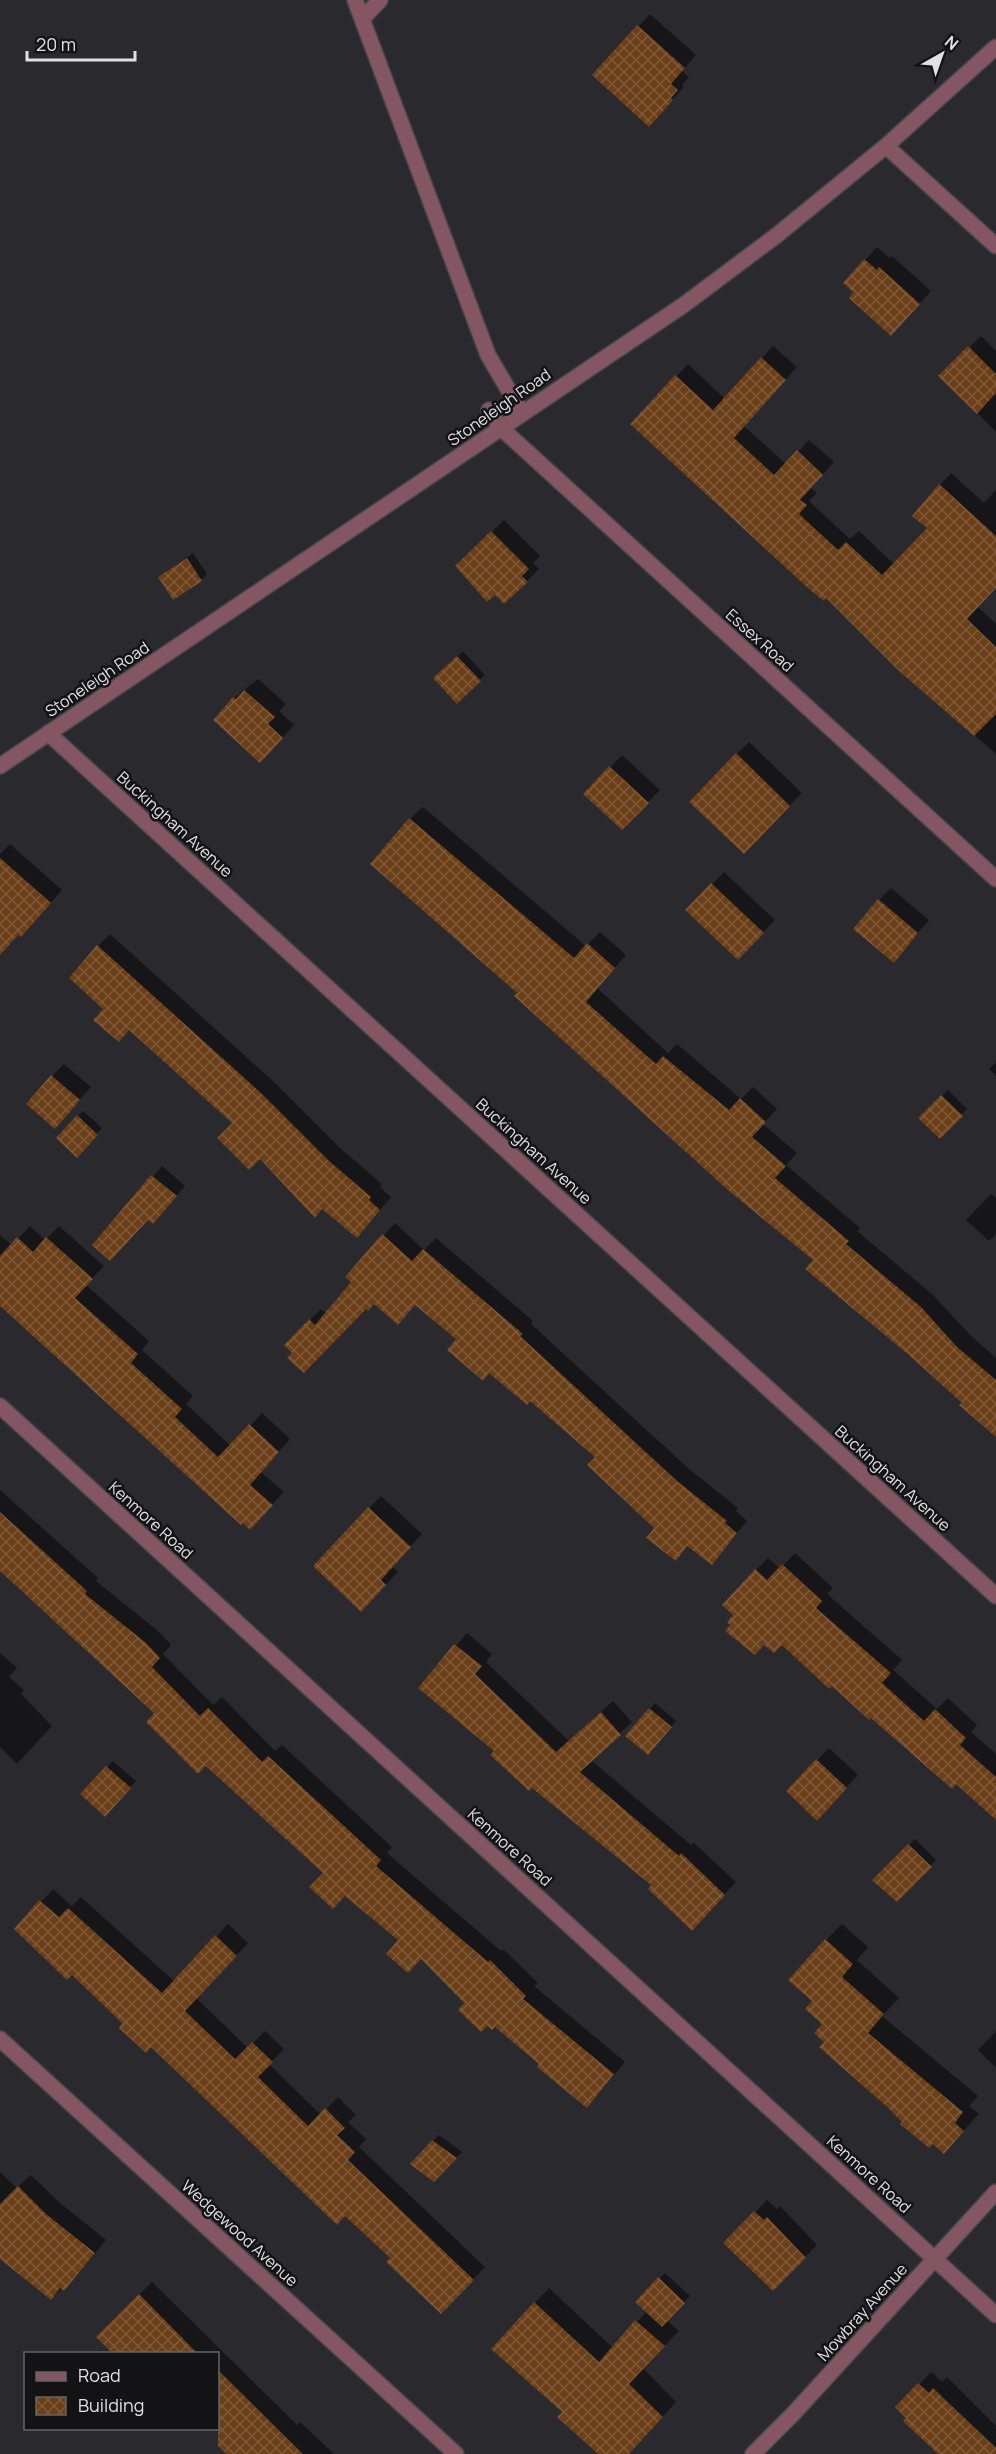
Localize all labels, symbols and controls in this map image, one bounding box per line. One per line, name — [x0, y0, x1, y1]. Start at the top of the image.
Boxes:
scale bar — [27, 24, 135, 62]
north arrow — [912, 24, 972, 84]
text: N — [940, 30, 963, 55]
text: 20 m — [36, 32, 76, 56]
street label: Stoneleigh Road — [443, 363, 555, 451]
street label: Essex Road — [721, 604, 799, 676]
street label: Stoneleigh Road — [41, 636, 153, 722]
street label: Buckingham Avenue — [112, 766, 238, 882]
street label: Buckingham Avenue — [471, 1093, 597, 1209]
street label: Buckingham Avenue — [830, 1420, 956, 1536]
street label: Kenmore Road — [104, 1476, 198, 1564]
street label: Kenmore Road — [463, 1803, 557, 1891]
street label: Kenmore Road — [822, 2130, 916, 2218]
street label: Wedgewood Avenue — [177, 2175, 303, 2291]
street label: Mowbray Avenue — [812, 2258, 912, 2366]
legend — [24, 2352, 219, 2430]
text: Road — [78, 2363, 121, 2387]
text: Building — [78, 2393, 144, 2417]

